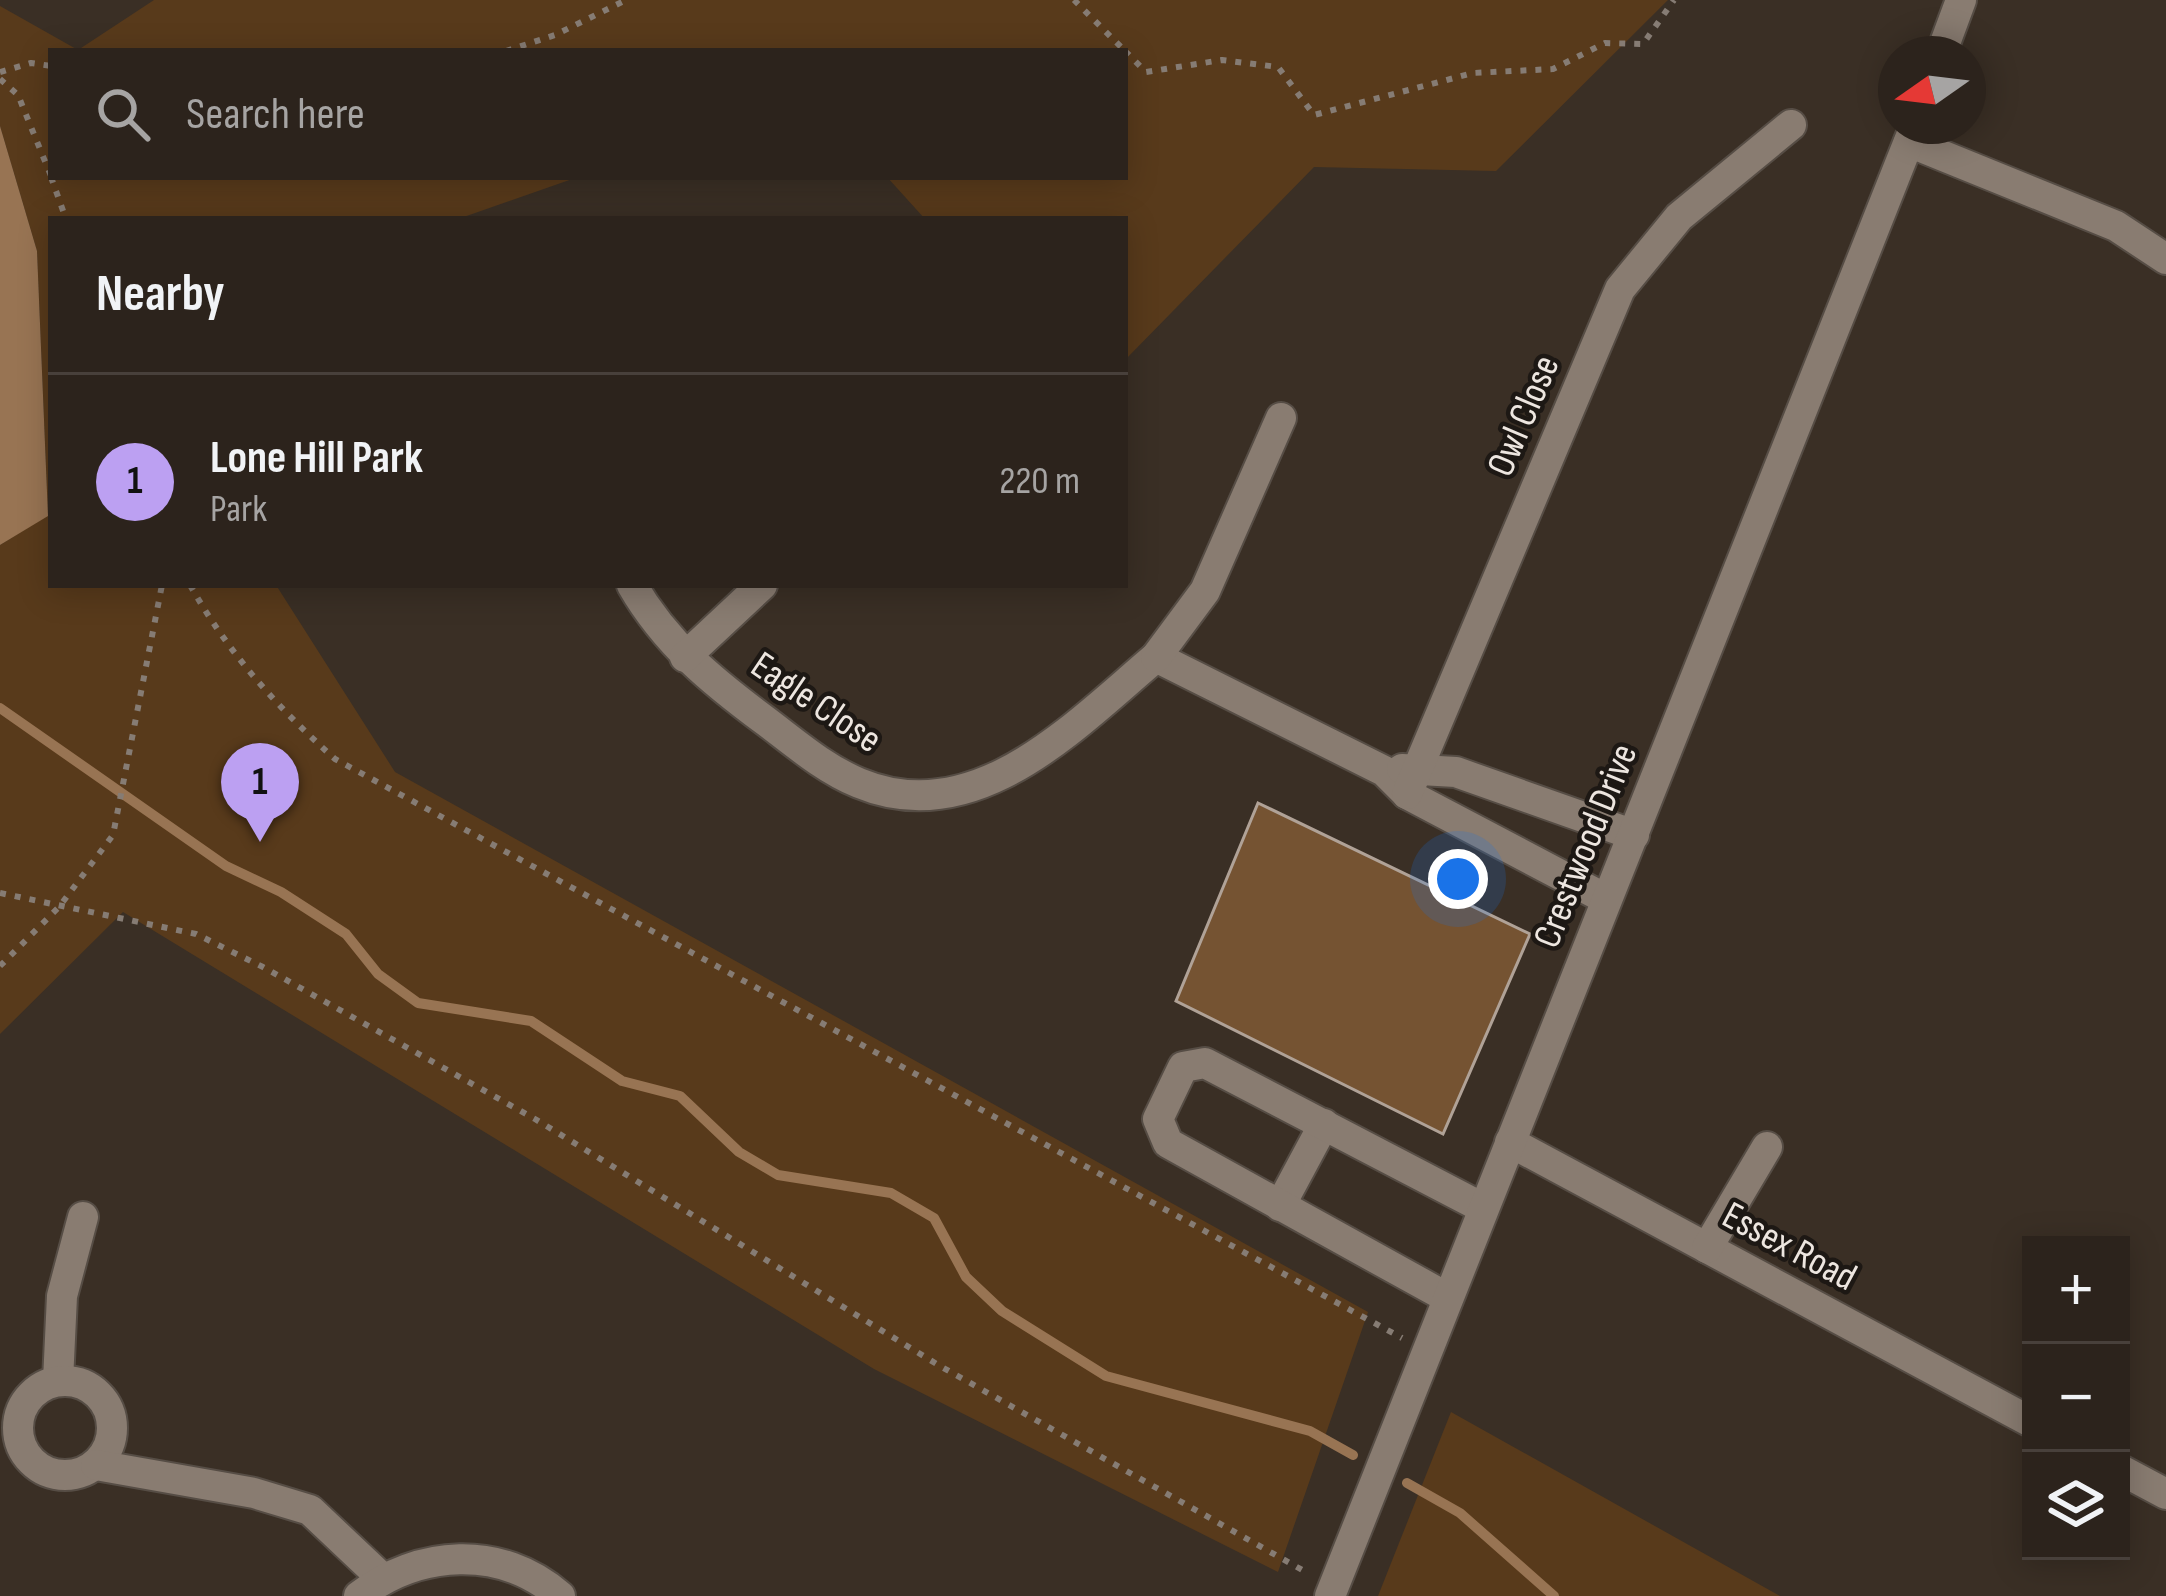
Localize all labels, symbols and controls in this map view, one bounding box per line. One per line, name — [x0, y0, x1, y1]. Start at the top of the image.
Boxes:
north arrow — [1878, 36, 1986, 144]
search box — [48, 48, 1128, 180]
icon: search — [90, 81, 156, 147]
text: Search here — [186, 87, 365, 142]
text: Nearby — [96, 264, 225, 325]
street label: Owl Close — [1478, 349, 1570, 483]
text: Lone Hill Park — [210, 431, 423, 486]
text: 1 — [127, 458, 143, 505]
text: 220 m — [999, 458, 1080, 505]
text: Park — [210, 486, 267, 533]
street label: Eagle Close — [742, 642, 890, 764]
street label: Crestwood Drive — [1524, 737, 1648, 955]
pin: 1 — [221, 743, 299, 842]
your location — [1428, 849, 1488, 909]
street label: Essex Road — [1714, 1192, 1864, 1302]
map controls — [2022, 1236, 2130, 1560]
button: + — [2022, 1236, 2130, 1344]
button: − — [2022, 1344, 2130, 1452]
button: layers — [2022, 1452, 2130, 1560]

